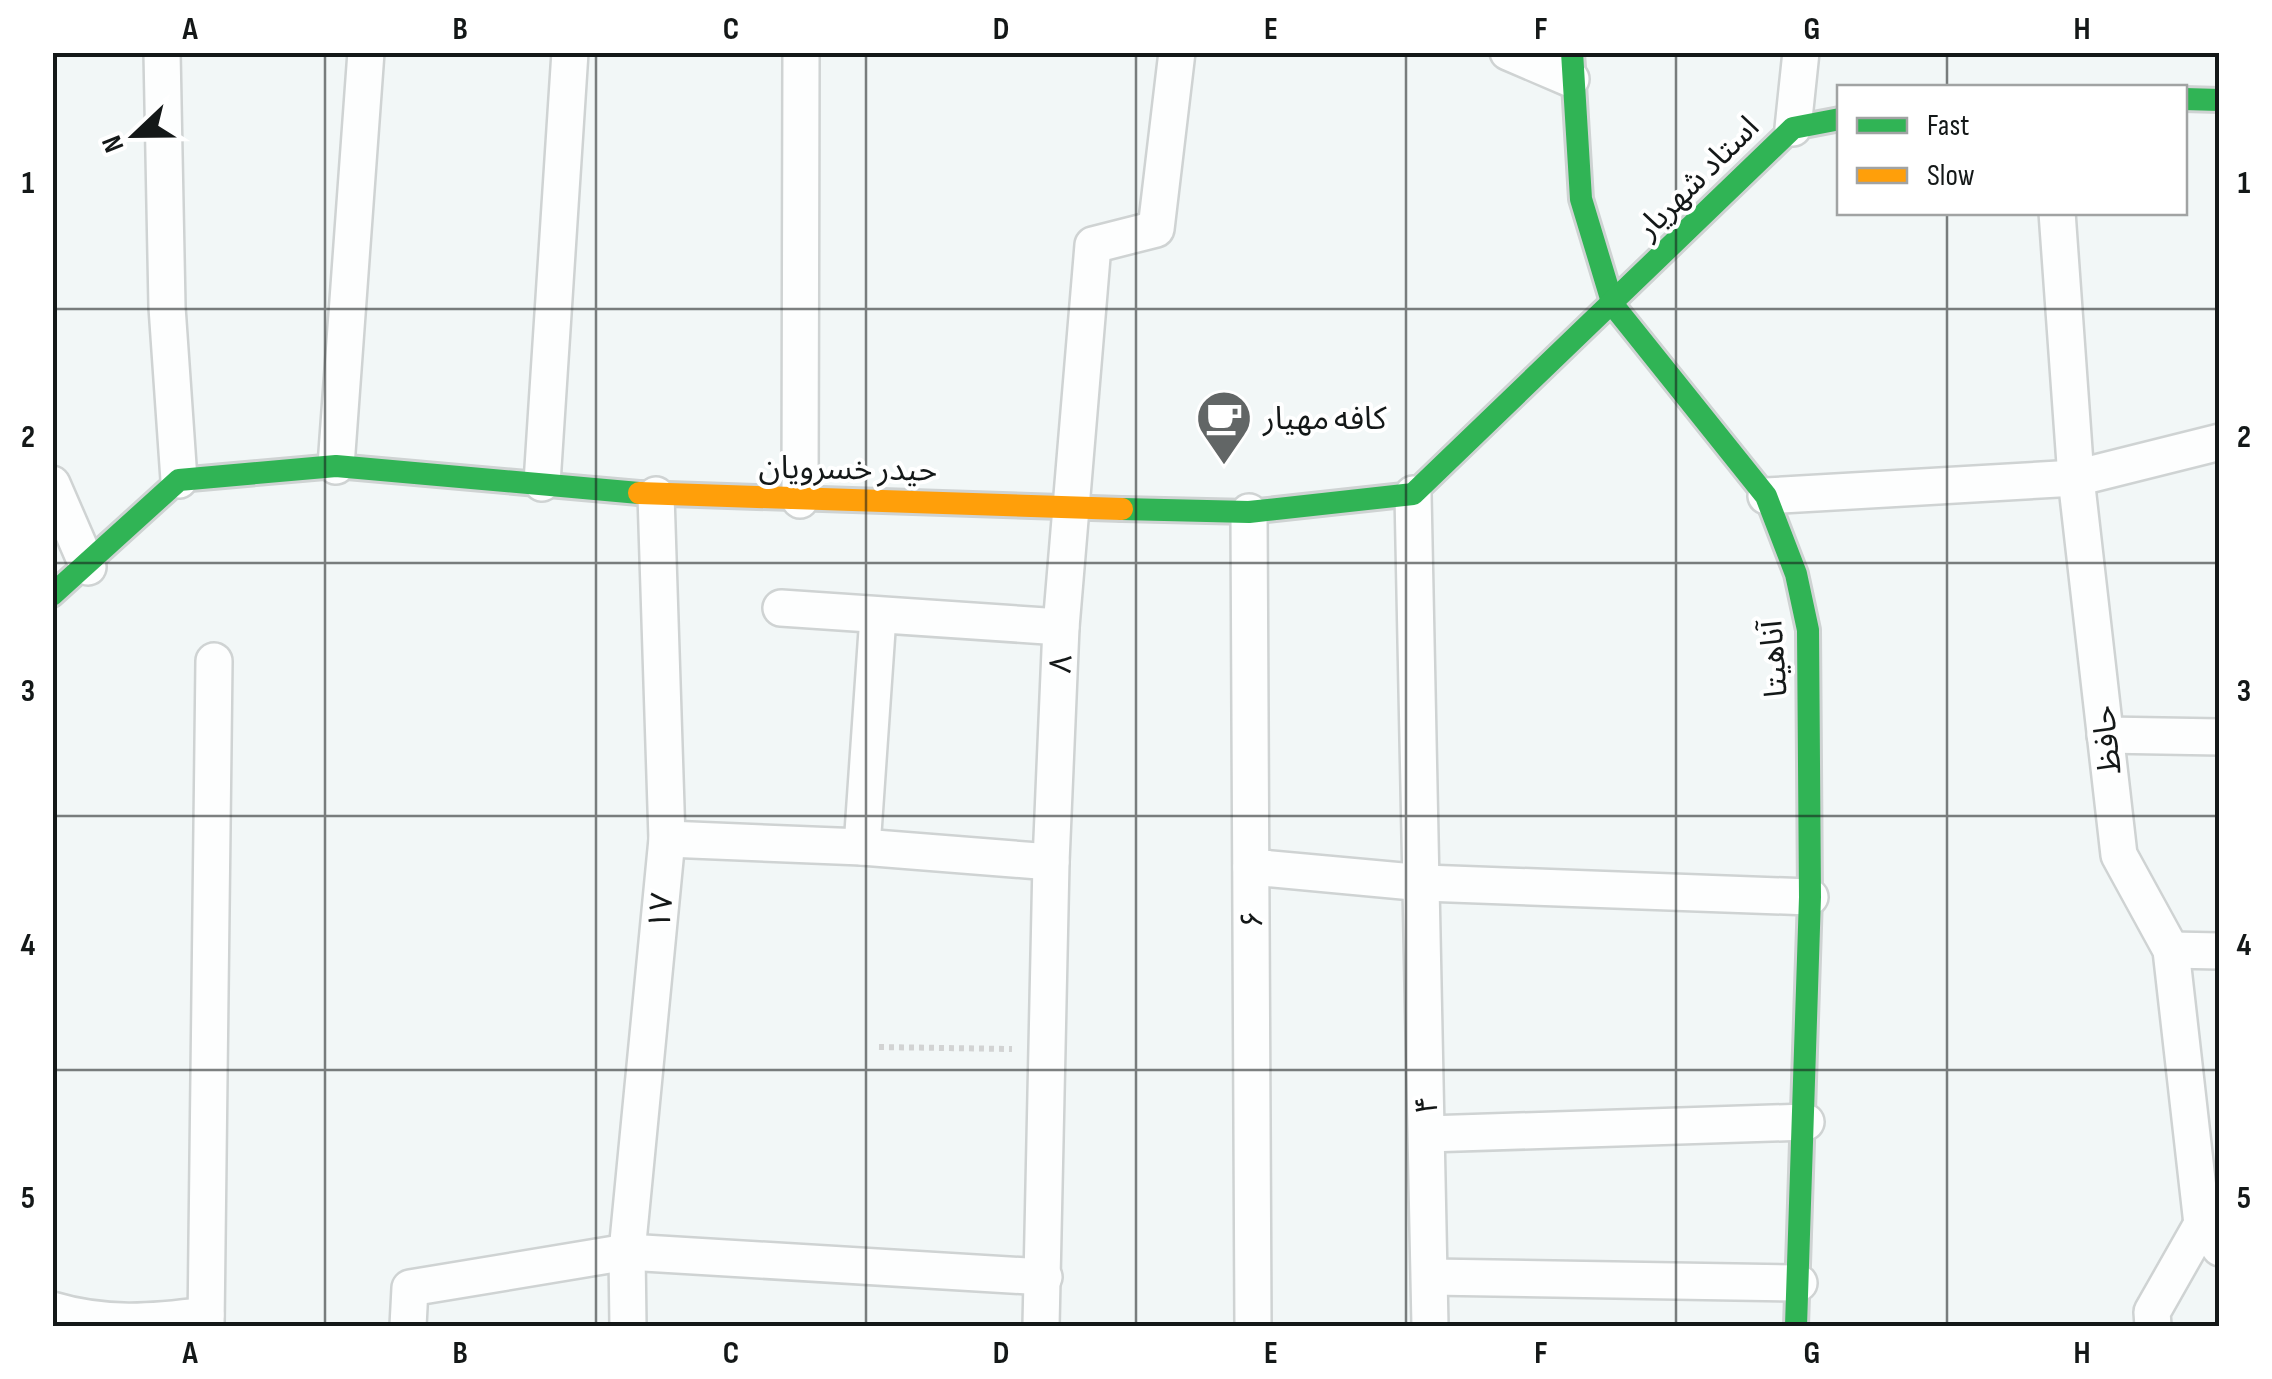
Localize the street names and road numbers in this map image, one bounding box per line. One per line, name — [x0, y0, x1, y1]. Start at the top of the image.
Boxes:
street label: استاد شهریار — [1628, 108, 1768, 248]
street label: حیدر خسرویان — [758, 448, 938, 491]
street label: آناهیتا — [1752, 617, 1797, 699]
street label: ۸ — [1042, 654, 1081, 674]
street label: حافظ — [2084, 703, 2130, 776]
street label: ۱۷ — [640, 891, 683, 931]
street label: ۶ — [1233, 910, 1272, 928]
street label: ۴ — [1408, 1095, 1447, 1114]

